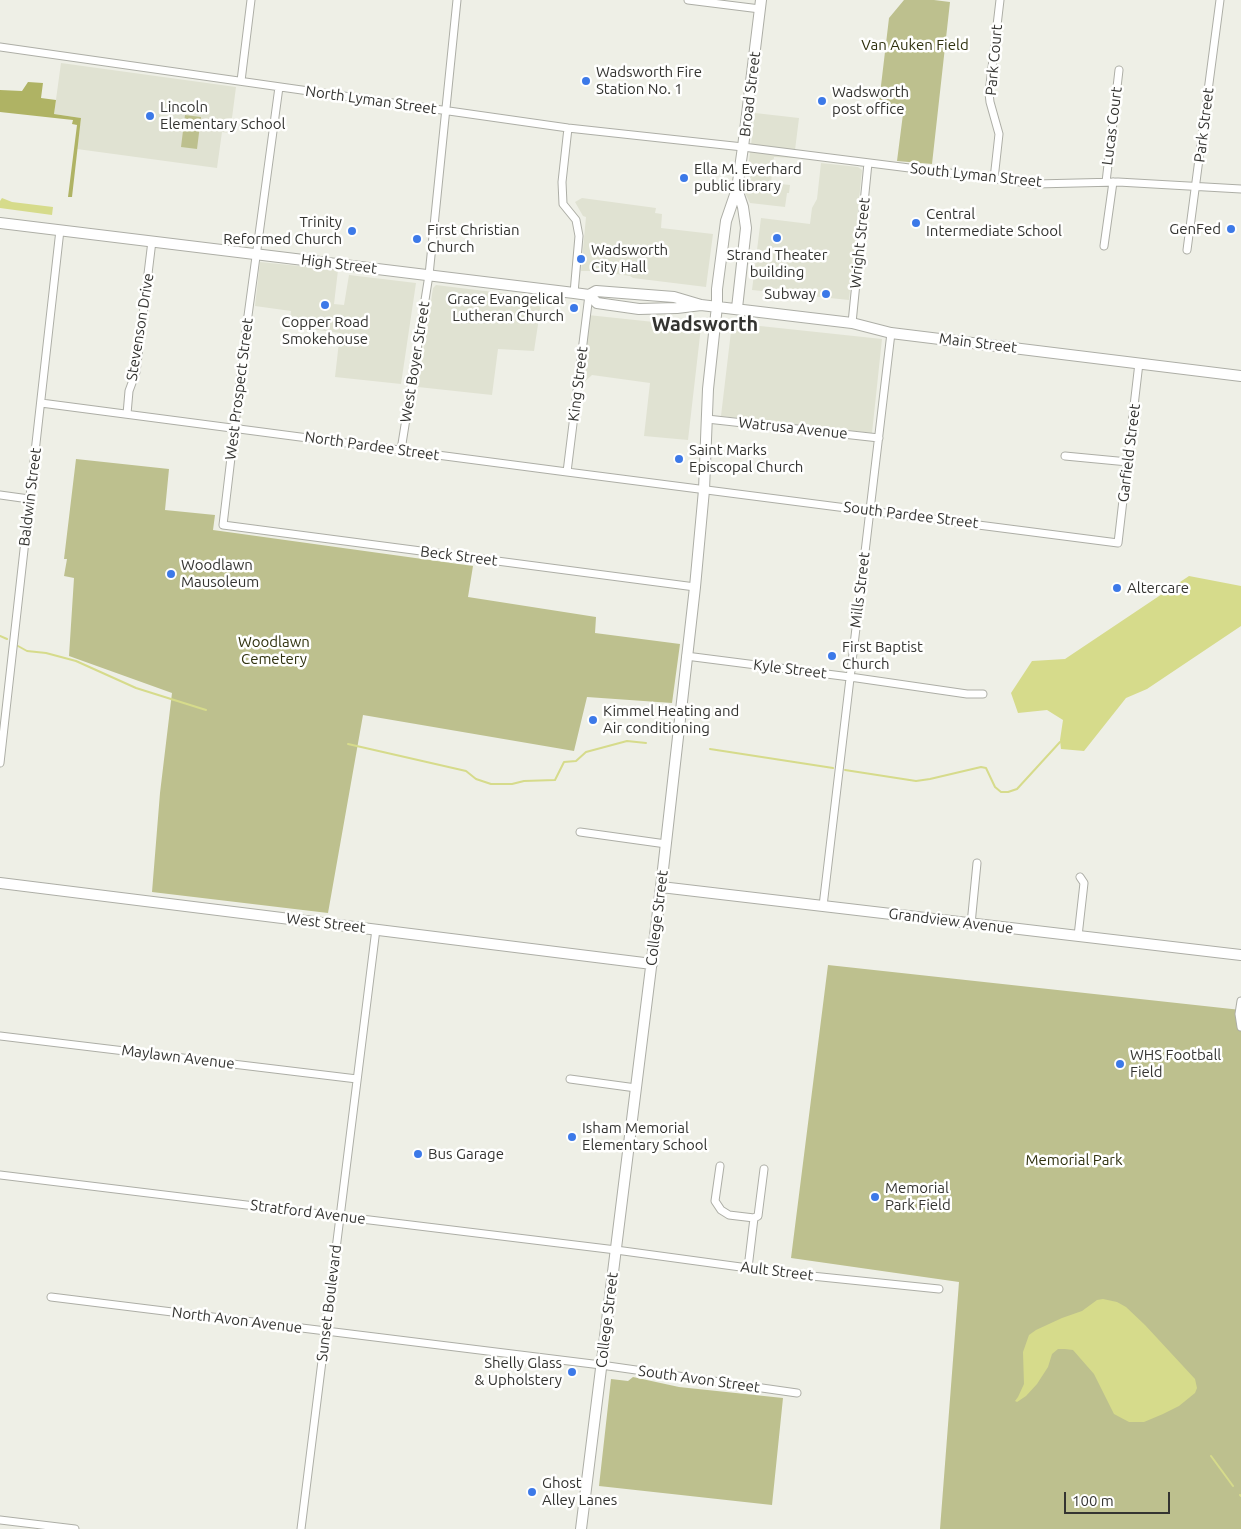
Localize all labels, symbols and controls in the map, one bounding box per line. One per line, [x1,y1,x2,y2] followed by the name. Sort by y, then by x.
[982,24,1006,96] street label: Park Court
[861,36,969,54] park label: Van Auken Field
[736,50,764,138] street label: Broad Street
[596,63,702,98] place label: Wadsworth Fire Station No. 1
[580,75,592,87] marker: Wadsworth Fire Station No. 1
[304,82,438,118] street label: North Lyman Street
[832,83,909,118] place label: Wadsworth post office
[1098,86,1126,166] street label: Lucas Court
[1190,87,1218,163] street label: Park Street
[816,95,828,107] marker: Wadsworth post office
[160,98,286,133] place label: Lincoln Elementary School
[144,110,156,122] marker: Lincoln Elementary School
[909,159,1043,191] street label: South Lyman Street
[694,160,802,195] place label: Ella M. Everhard public library
[678,172,690,184] marker: Ella M. Everhard public library
[846,197,874,289] street label: Wright Street
[926,205,1062,240] place label: Central Intermediate School
[223,213,342,248] place label: Trinity Reformed Church
[910,217,922,229] marker: Central Intermediate School
[1169,220,1221,238] place label: GenFed
[427,221,519,256] place label: First Christian Church
[1225,223,1237,235] marker: GenFed
[346,225,358,237] marker: Trinity Reformed Church
[771,232,783,244] marker: Strand Theater building
[411,233,423,245] marker: First Christian Church
[591,241,668,276] place label: Wadsworth City Hall
[727,246,827,281] place label: Strand Theater building
[300,250,378,278] street label: High Street
[575,253,587,265] marker: Wadsworth City Hall
[123,272,157,382] street label: Stevenson Drive
[764,285,816,303] place label: Subway
[820,288,832,300] marker: Subway
[447,290,564,325] place label: Grace Evangelical Lutheran Church
[319,299,331,311] marker: Copper Road Smokehouse
[397,300,433,424] street label: West Boyer Street
[568,302,580,314] marker: Grace Evangelical Lutheran Church
[652,312,758,336] district label: Wadsworth
[281,313,369,348] place label: Copper Road Smokehouse
[221,317,257,461] street label: West Prospect Street
[938,329,1018,357] street label: Main Street
[564,345,592,423] street label: King Street
[1114,403,1144,503] street label: Garfield Street
[738,413,848,443] street label: Watrusa Avenue
[303,428,441,464] street label: North Pardee Street
[689,441,803,476] place label: Saint Marks Episcopal Church
[15,447,45,547] street label: Baldwin Street
[673,453,685,465] marker: Saint Marks Episcopal Church
[842,498,980,532] street label: South Pardee Street
[419,542,499,570] street label: Beck Street
[846,551,874,629] street label: Mills Street
[181,556,259,591] place label: Woodlawn Mausoleum
[165,568,177,580] marker: Woodlawn Mausoleum
[1127,579,1189,597] place label: Altercare
[1111,582,1123,594] marker: Altercare
[238,633,310,668] park label: Woodlawn Cemetery
[842,638,923,673] place label: First Baptist Church
[826,650,838,662] marker: First Baptist Church
[752,656,828,682] street label: Kyle Street
[603,702,739,737] place label: Kimmel Heating and Air conditioning
[587,714,599,726] marker: Kimmel Heating and Air conditioning
[642,869,672,967] street label: College Street
[888,904,1014,938] street label: Grandview Avenue
[285,909,367,937] street label: West Street
[120,1041,236,1073] street label: Maylawn Avenue
[1130,1046,1221,1081] place label: WHS Football Field
[1114,1058,1126,1070] marker: WHS Football Field
[582,1119,708,1154] place label: Isham Memorial Elementary School
[566,1131,578,1143] marker: Isham Memorial Elementary School
[428,1145,504,1163] place label: Bus Garage
[412,1148,424,1160] marker: Bus Garage
[1025,1151,1123,1169] park label: Memorial Park
[885,1179,951,1214] place label: Memorial Park Field
[869,1191,881,1203] marker: Memorial Park Field
[249,1196,367,1228] street label: Stratford Avenue
[313,1244,345,1362] street label: Sunset Boulevard
[739,1258,815,1284] street label: Ault Street
[592,1271,622,1369] street label: College Street
[171,1303,303,1337] street label: North Avon Avenue
[475,1354,562,1389] place label: Shelly Glass & Upholstery
[637,1362,761,1396] street label: South Avon Street
[566,1366,578,1378] marker: Shelly Glass & Upholstery
[542,1474,617,1509] place label: Ghost Alley Lanes
[1066,1482,1172,1514] scale bar
[526,1486,538,1498] marker: Ghost Alley Lanes
[1072,1492,1114,1509] text: 100 m

